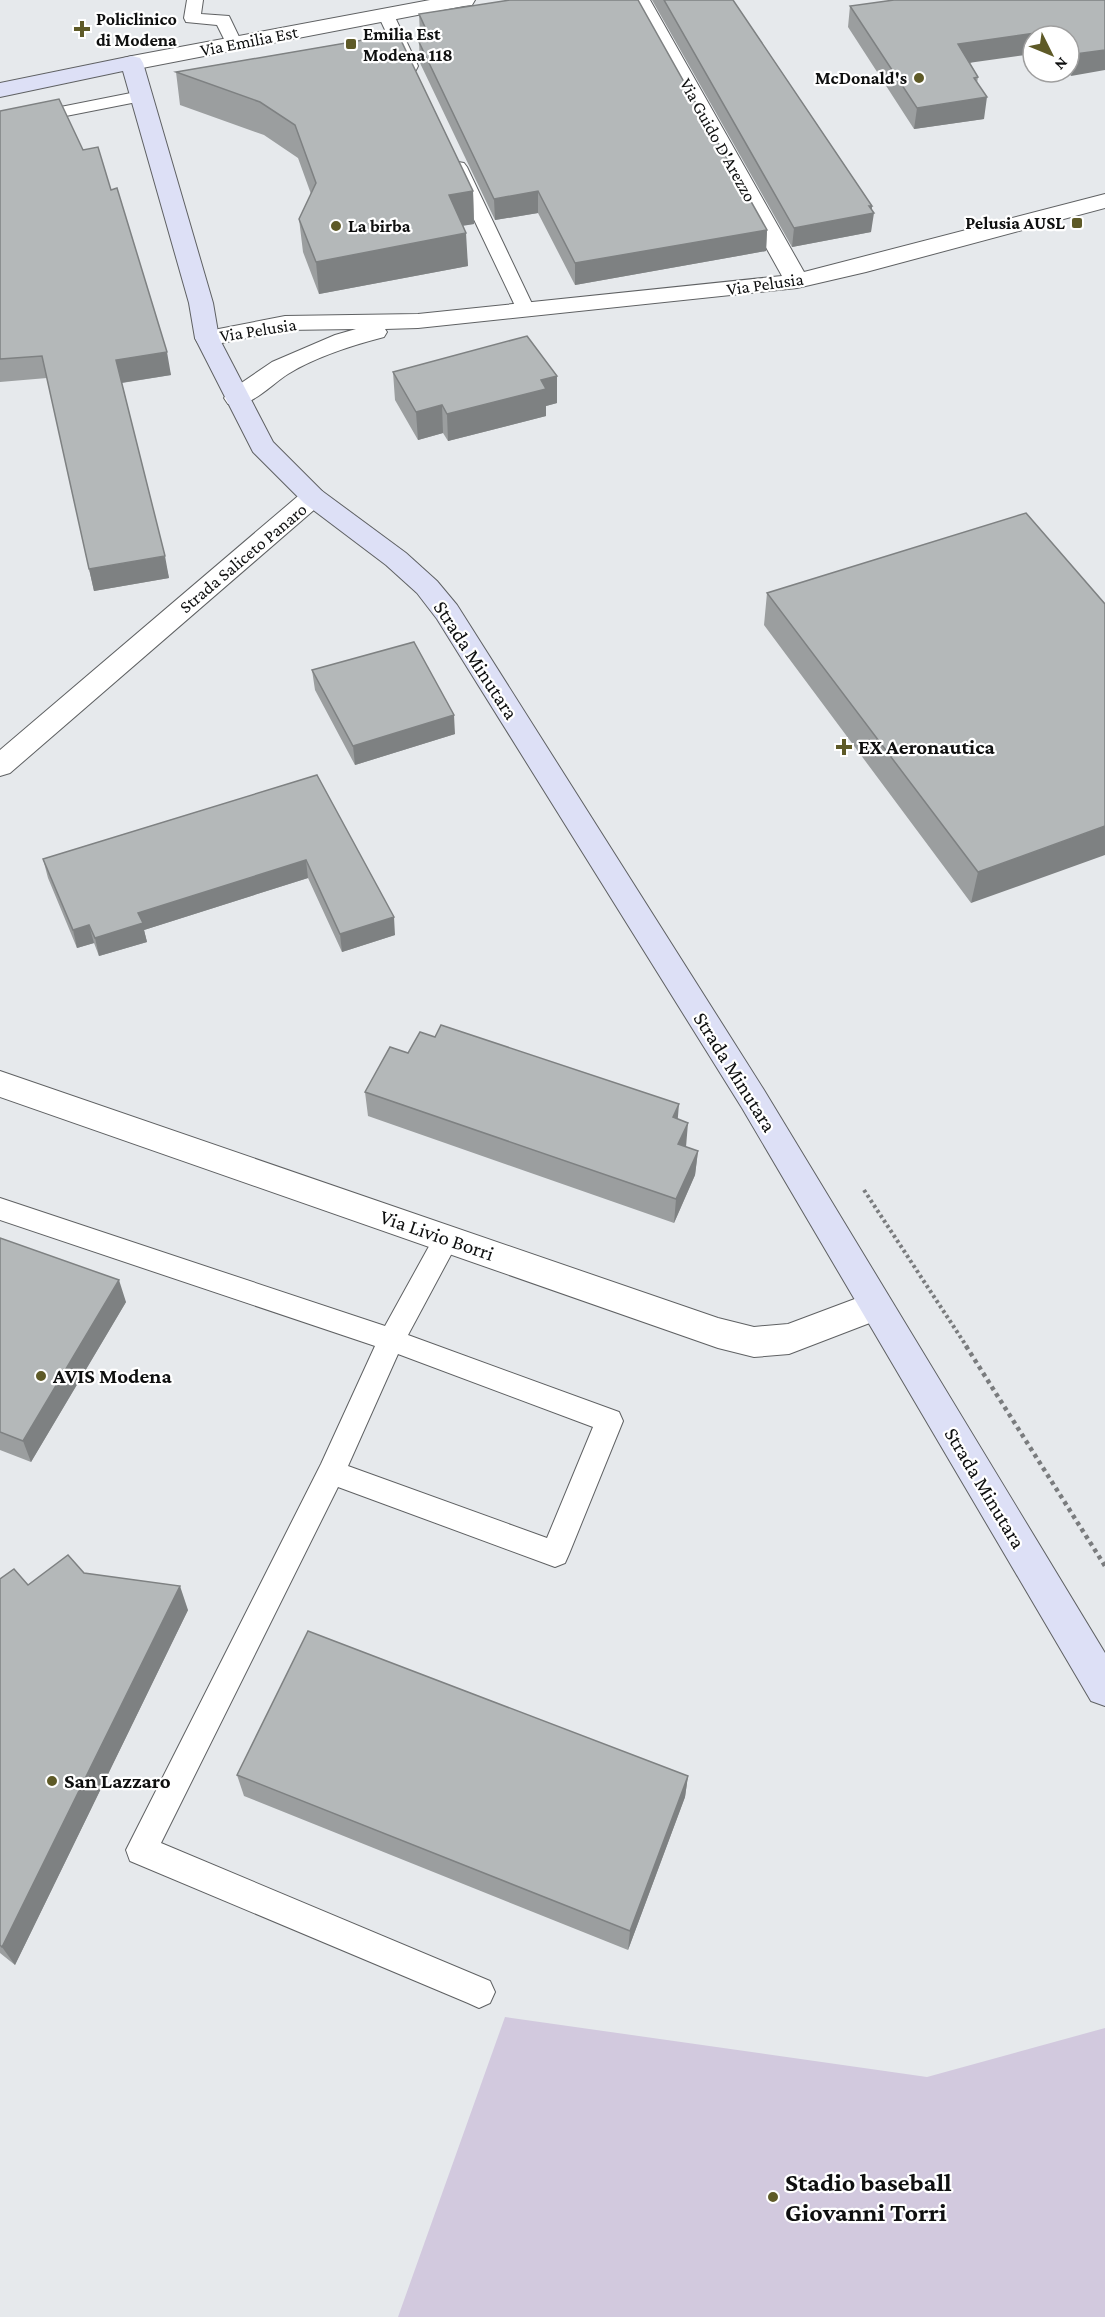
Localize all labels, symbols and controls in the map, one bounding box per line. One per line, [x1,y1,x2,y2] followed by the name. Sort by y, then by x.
[96,9,177,50] place label: Policlinico di Modena
[73,20,91,38] marker: Policlinico di Modena
[198,22,301,60] street label: Via Emilia Est
[363,24,453,65] place label: Emilia Est Modena 118
[1021,24,1081,84] north arrow
[344,37,358,51] marker: Emilia Est Modena 118
[1052,54,1072,74] text: N
[815,68,907,88] place label: McDonald's
[912,71,926,85] marker: McDonald's
[676,75,760,205] street label: Via Guido D'Arezzo
[965,213,1065,233] place label: Pelusia AUSL
[348,216,411,236] place label: La birba
[1070,216,1084,230] marker: Pelusia AUSL
[329,219,343,233] marker: La birba
[725,269,805,299] street label: Via Pelusia
[218,314,298,346] street label: Via Pelusia
[175,499,311,617] street label: Strada Saliceto Panaro
[429,596,524,724] street label: Strada Minutara
[858,735,996,759] place label: EX Aeronautica
[835,738,853,756] marker: EX Aeronautica
[689,1008,782,1137] street label: Strada Minutara
[377,1204,497,1266] street label: Via Livio Borri
[52,1364,172,1388] place label: AVIS Modena
[34,1369,48,1383] marker: AVIS Modena
[939,1423,1031,1553] street label: Strada Minutara
[64,1769,171,1793] place label: San Lazzaro
[45,1774,59,1788] marker: San Lazzaro
[785,2168,952,2227] place label: Stadio baseball Giovanni Torri
[766,2190,780,2204] marker: Stadio baseball Giovanni Torri

